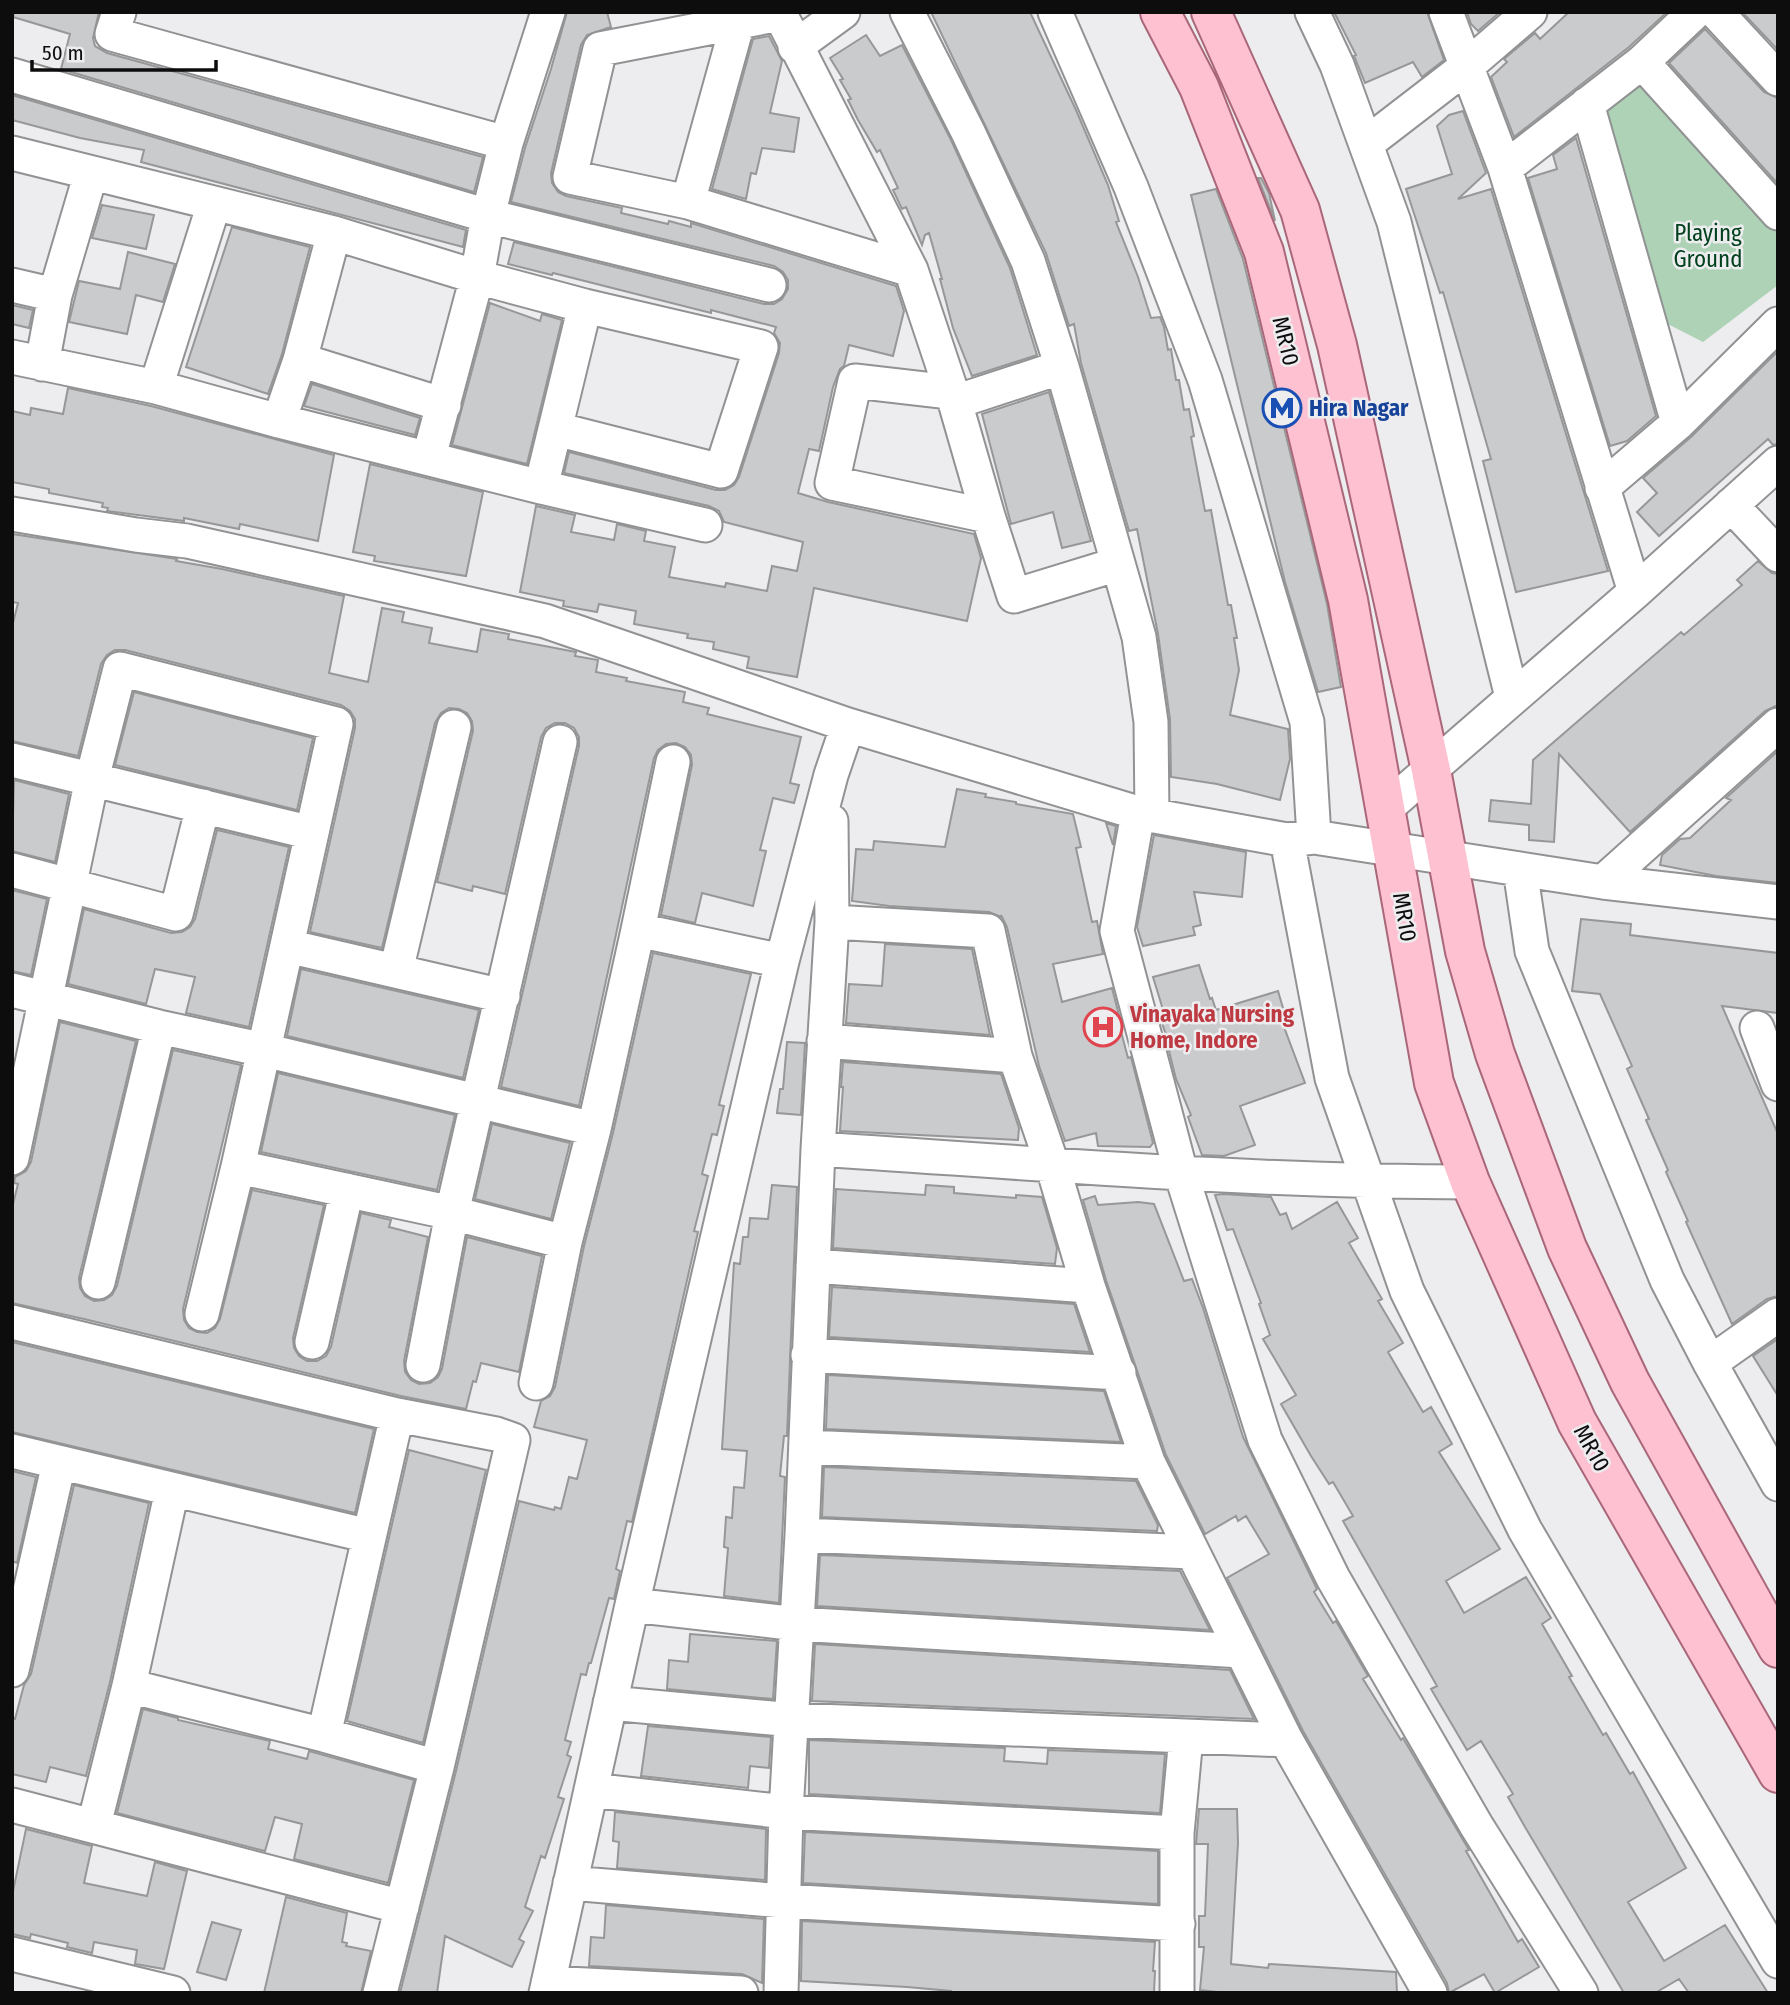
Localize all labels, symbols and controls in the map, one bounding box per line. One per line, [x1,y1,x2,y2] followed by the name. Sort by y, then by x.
[32,28,215,72] scale bar
[42,40,84,66] text: 50 m
[1673,219,1743,273] park label: Playing Ground
[1266,314,1306,368] street label: MR10
[1261,387,1303,429] metro station icon: Hira Nagar
[1309,394,1409,422] place label: Hira Nagar
[1387,890,1423,944] street label: MR10
[1129,1000,1295,1054] place label: Vinayaka Nursing Home, Indore
[1082,1006,1124,1048] hospital icon: Vinayaka Nursing Home, Indore
[1568,1419,1616,1477] street label: MR10

